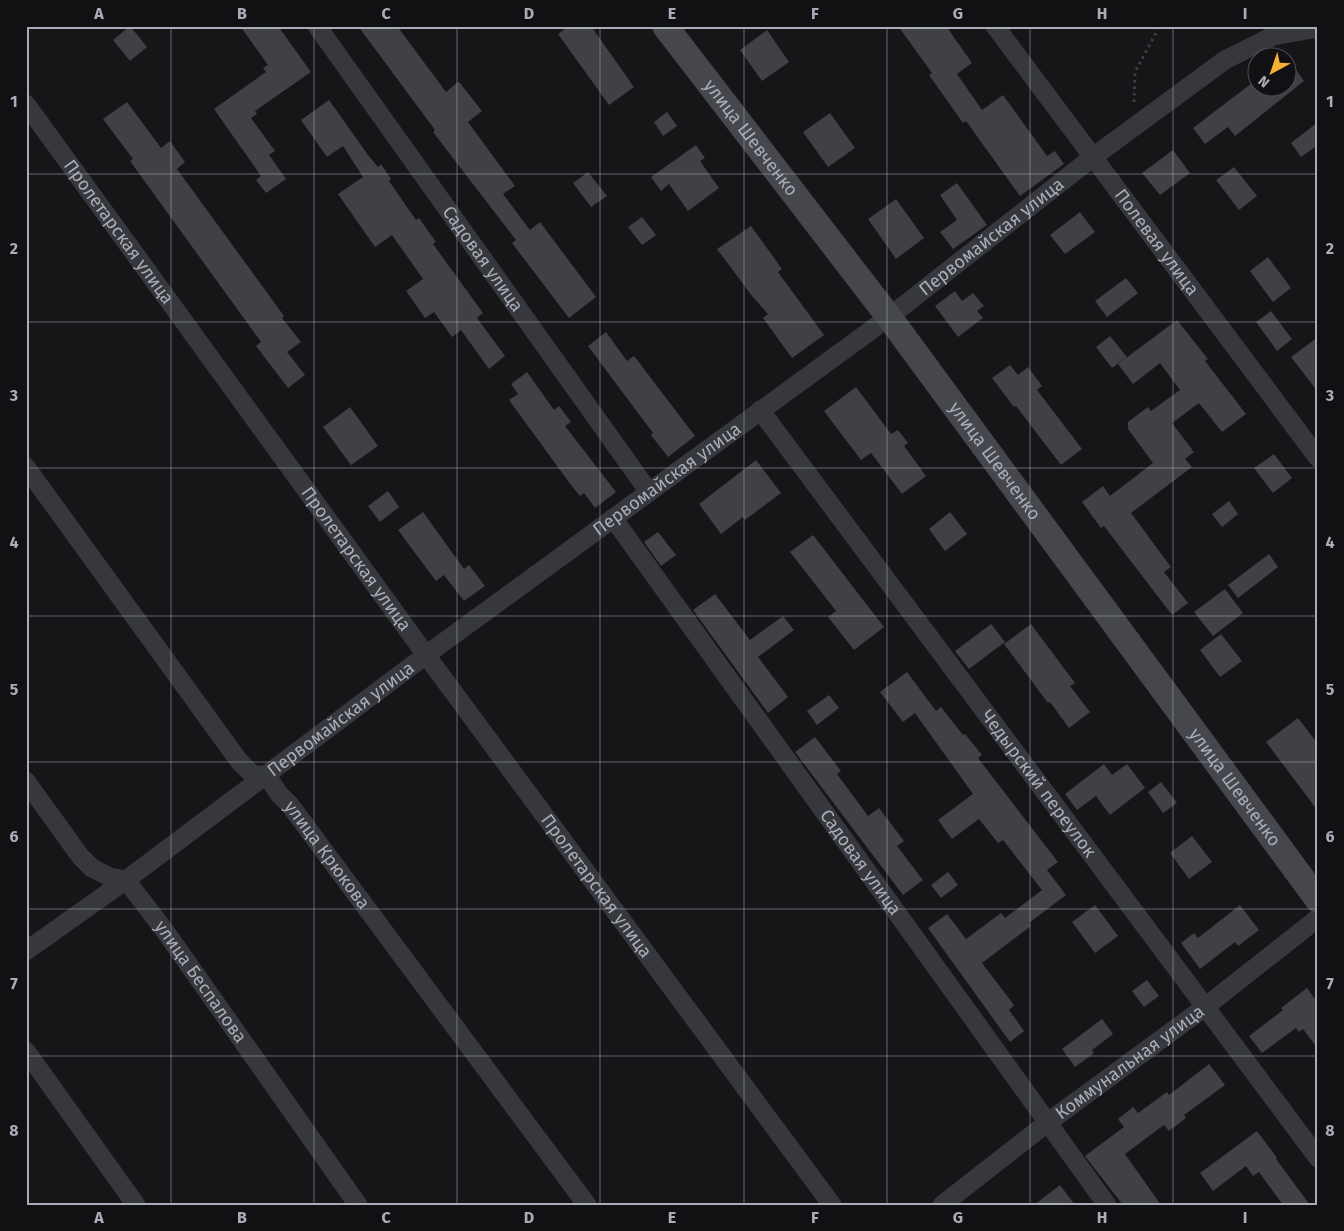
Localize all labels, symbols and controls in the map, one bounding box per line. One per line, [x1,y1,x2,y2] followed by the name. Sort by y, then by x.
[93,4,104,23] text: A
[237,4,247,23] text: B
[381,4,391,23] text: C
[524,4,534,23] text: D
[668,4,676,23] text: E
[811,4,819,23] text: F
[953,4,963,23] text: G
[1097,4,1107,23] text: H
[1243,4,1247,23] text: I
[1246,48,1296,98] north arrow
[1255,72,1273,91] text: N
[699,75,803,200] street label: улица Шевченко
[10,92,18,111] text: 1
[1326,92,1334,111] text: 1
[59,155,179,308] street label: Пролетарская улица
[914,173,1068,300] street label: Первомайская улица
[1110,185,1204,300] street label: Полевая улица
[438,202,528,316] street label: Садовая улица
[10,239,18,258] text: 2
[1326,239,1334,258] text: 2
[9,386,18,405] text: 3
[1325,386,1334,405] text: 3
[944,398,1046,524] street label: улица Шевченко
[588,418,745,541] street label: Первомайская улица
[296,482,416,635] street label: Пролетарская улица
[9,533,19,552] text: 4
[1325,533,1335,552] text: 4
[263,657,419,781] street label: Первомайская улица
[10,680,19,699] text: 5
[1326,680,1335,699] text: 5
[976,705,1101,862] street label: Чедырский переулок
[1184,724,1286,851] street label: улица Шевченко
[280,796,375,914] street label: улица Крюкова
[815,805,906,919] street label: Садовая улица
[536,810,657,962] street label: Пролетарская улица
[9,827,19,846] text: 6
[1325,827,1335,846] text: 6
[150,916,251,1047] street label: улица Беспалова
[10,974,18,993] text: 7
[1326,974,1334,993] text: 7
[1051,1000,1209,1124] street label: Коммунальная улица
[9,1121,19,1140] text: 8
[1325,1121,1335,1140] text: 8
[93,1208,104,1227] text: A
[237,1208,247,1227] text: B
[381,1208,391,1227] text: C
[524,1208,534,1227] text: D
[668,1208,676,1227] text: E
[811,1208,819,1227] text: F
[953,1208,963,1227] text: G
[1097,1208,1107,1227] text: H
[1243,1208,1247,1227] text: I

